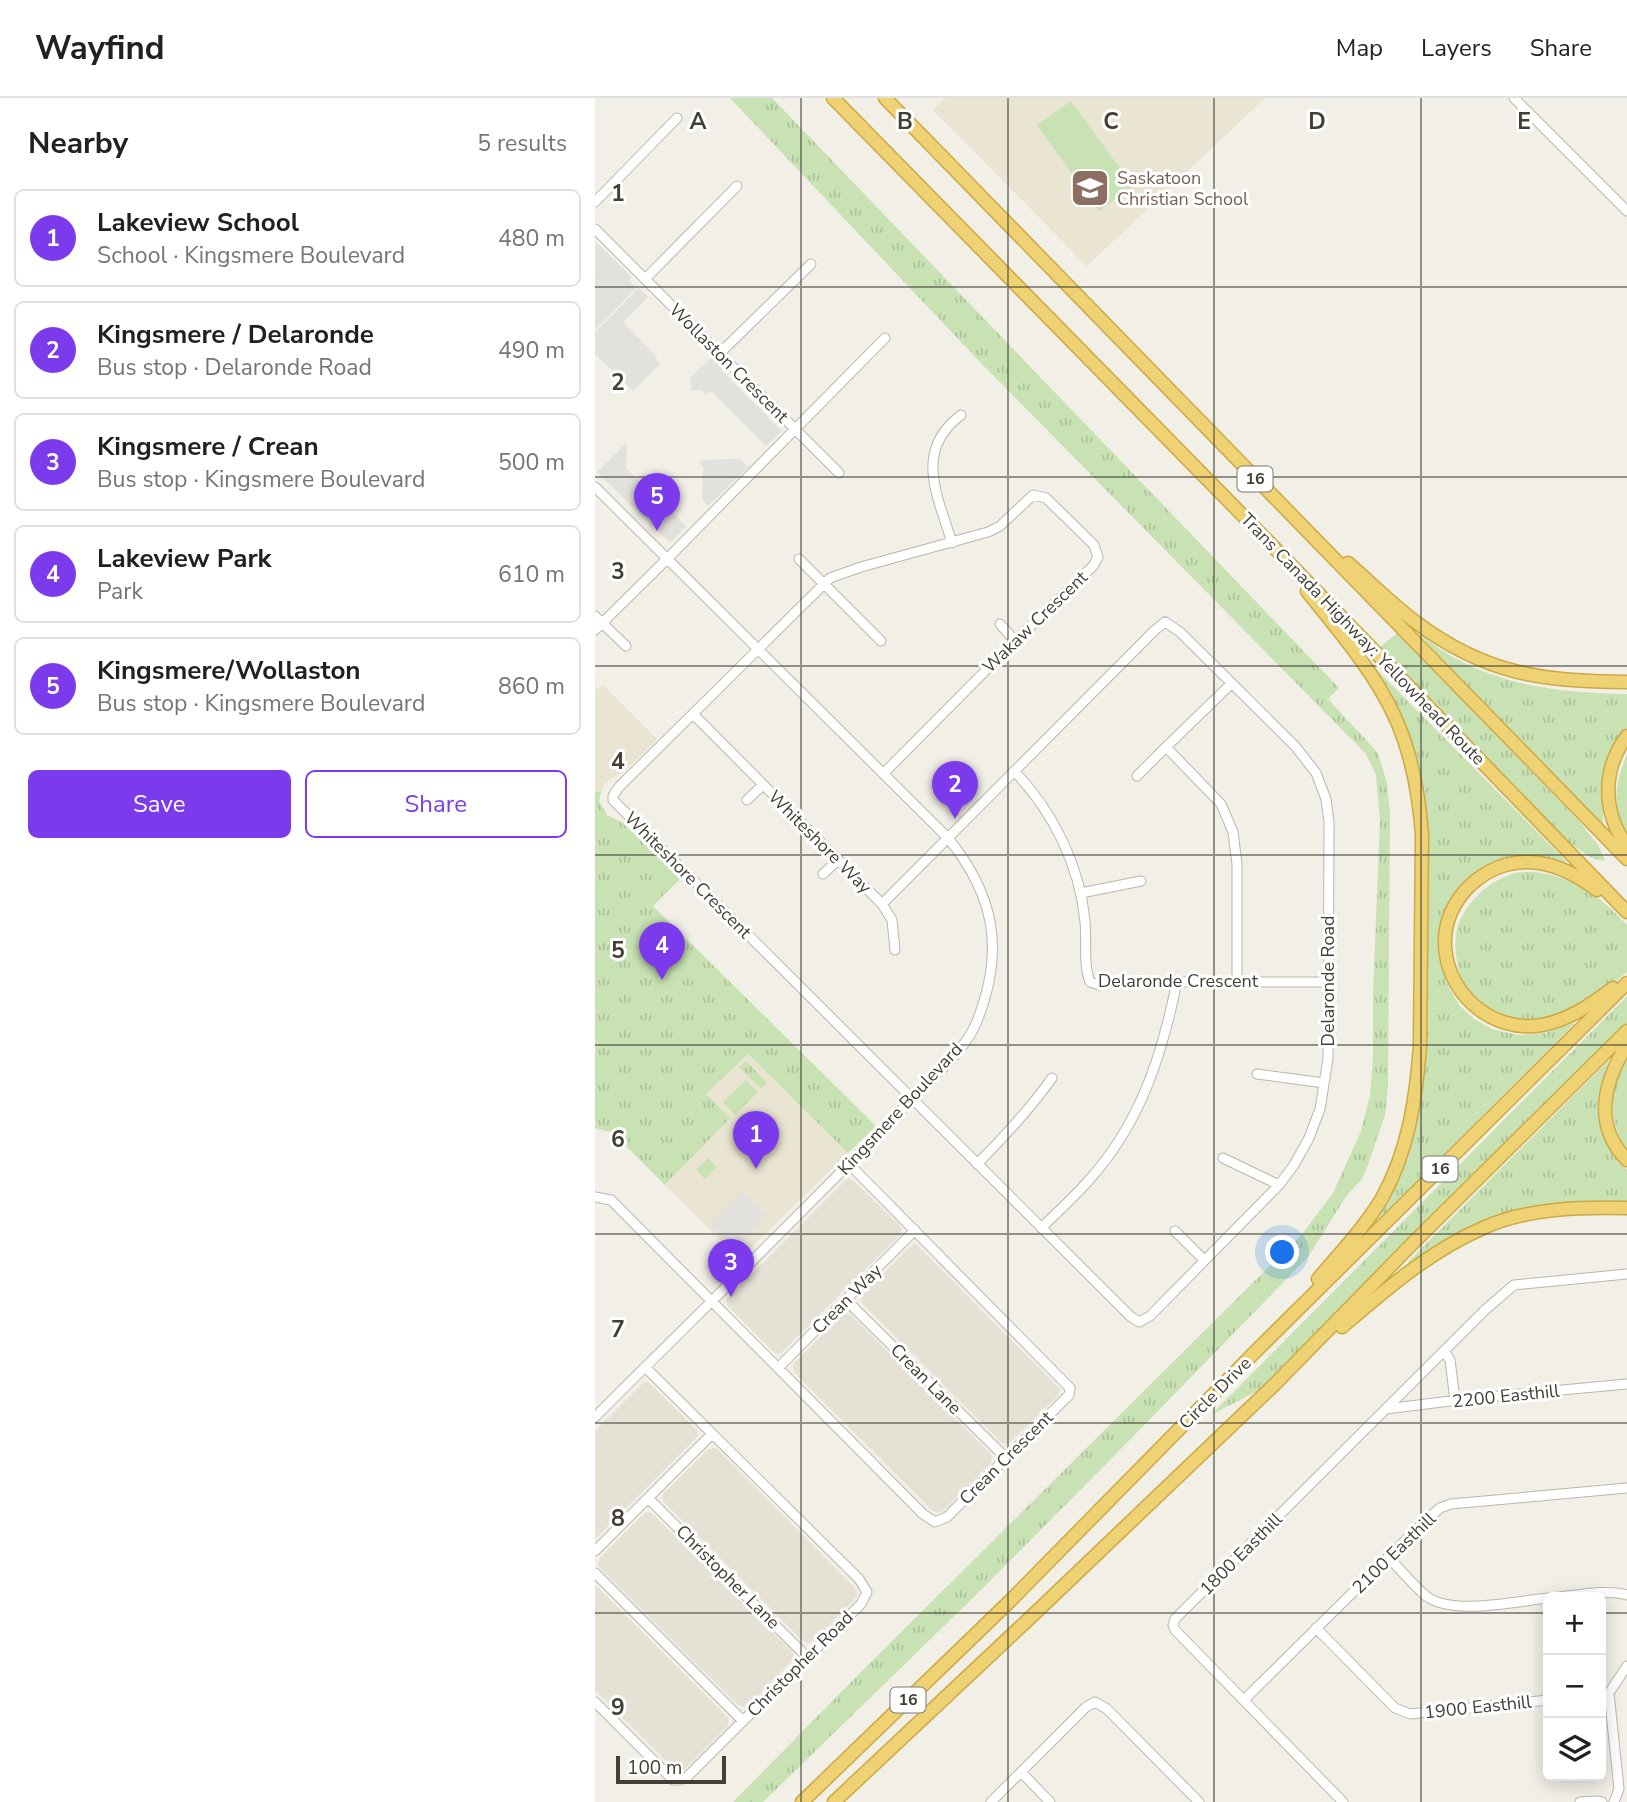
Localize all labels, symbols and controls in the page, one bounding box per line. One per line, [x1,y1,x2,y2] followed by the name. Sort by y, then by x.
[35,26,165,71] text: Wayfind
[1336,32,1383,64] text: Map
[1421,32,1492,64] text: Layers
[1530,32,1592,64] text: Share
[689,106,707,137] text: A
[897,106,913,137] text: B
[1103,106,1119,137] text: C
[1308,106,1326,137] text: D
[1517,106,1531,137] text: E
[28,123,128,164] text: Nearby
[477,128,567,159] text: 5 results
[1117,166,1249,211] place label: Saskatoon Christian School
[1069,167,1111,209] school or university icon: Saskatoon Christian School
[611,178,625,209] text: 1
[97,205,299,240] text: Lakeview School
[46,223,60,254] text: 1
[498,223,565,254] text: 480 m
[97,240,405,271] text: School · Kingsmere Boulevard
[664,298,794,428] street label: Wollaston Crescent
[97,317,374,352] text: Kingsmere / Delaronde
[46,335,60,366] text: 2
[498,335,565,366] text: 490 m
[97,352,372,383] text: Bus stop · Delaronde Road
[611,367,625,398] text: 2
[97,429,319,464] text: Kingsmere / Crean
[46,447,60,478] text: 3
[498,447,565,478] text: 500 m
[97,464,425,495] text: Bus stop · Kingsmere Boulevard
[1237,466,1273,492] road number: 16
[634,473,680,531] pin: 5
[1235,508,1491,770] street label: Trans Canada Highway: Yellowhead Route
[97,541,272,576] text: Lakeview Park
[611,556,625,587] text: 3
[46,559,60,590] text: 4
[498,559,565,590] text: 610 m
[977,565,1093,678] street label: Wakaw Crescent
[97,576,143,607] text: Park
[97,653,361,688] text: Kingsmere/Wollaston
[46,671,60,702] text: 5
[498,671,565,702] text: 860 m
[97,688,425,719] text: Bus stop · Kingsmere Boulevard
[611,746,625,777] text: 4
[932,761,978,819] pin: 2
[28,770,291,838] button: Save
[305,770,567,838] button: Share
[763,785,877,899] street label: Whiteshore Way
[619,806,757,944] street label: Whiteshore Crescent
[1316,916,1340,1046] street label: Delaronde Road
[639,922,685,980] pin: 4
[611,935,625,966] text: 5
[1098,969,1259,993] street label: Delaronde Crescent
[832,1038,968,1180] street label: Kingsmere Boulevard
[733,1111,779,1169] pin: 1
[611,1124,625,1155] text: 6
[1423,1156,1457,1182] road number: 16
[1265,1235,1299,1269] your location
[708,1239,754,1297] pin: 3
[807,1258,888,1339] street label: Crean Way
[611,1314,625,1345] text: 7
[885,1338,967,1420] street label: Crean Lane
[1174,1352,1256,1434] street label: Circle Drive
[1451,1378,1561,1414] street label: 2200 Easthill
[954,1405,1059,1510] street label: Crean Crescent
[611,1503,625,1534] text: 8
[1194,1507,1288,1601] street label: 1800 Easthill
[1347,1507,1442,1599] street label: 2100 Easthill
[671,1520,785,1634] street label: Christopher Lane
[1543,1592,1606,1781] map controls
[1543,1592,1606,1655] button: +
[742,1606,858,1722] street label: Christopher Road
[1543,1655,1606,1718] button: −
[891,1688,925,1712] road number: 16
[1423,1689,1533,1725] street label: 1900 Easthill
[611,1692,625,1723] text: 9
[1543,1718,1606,1781] button: layers
[616,1753,726,1785] scale bar
[627,1755,682,1781] text: 100 m

